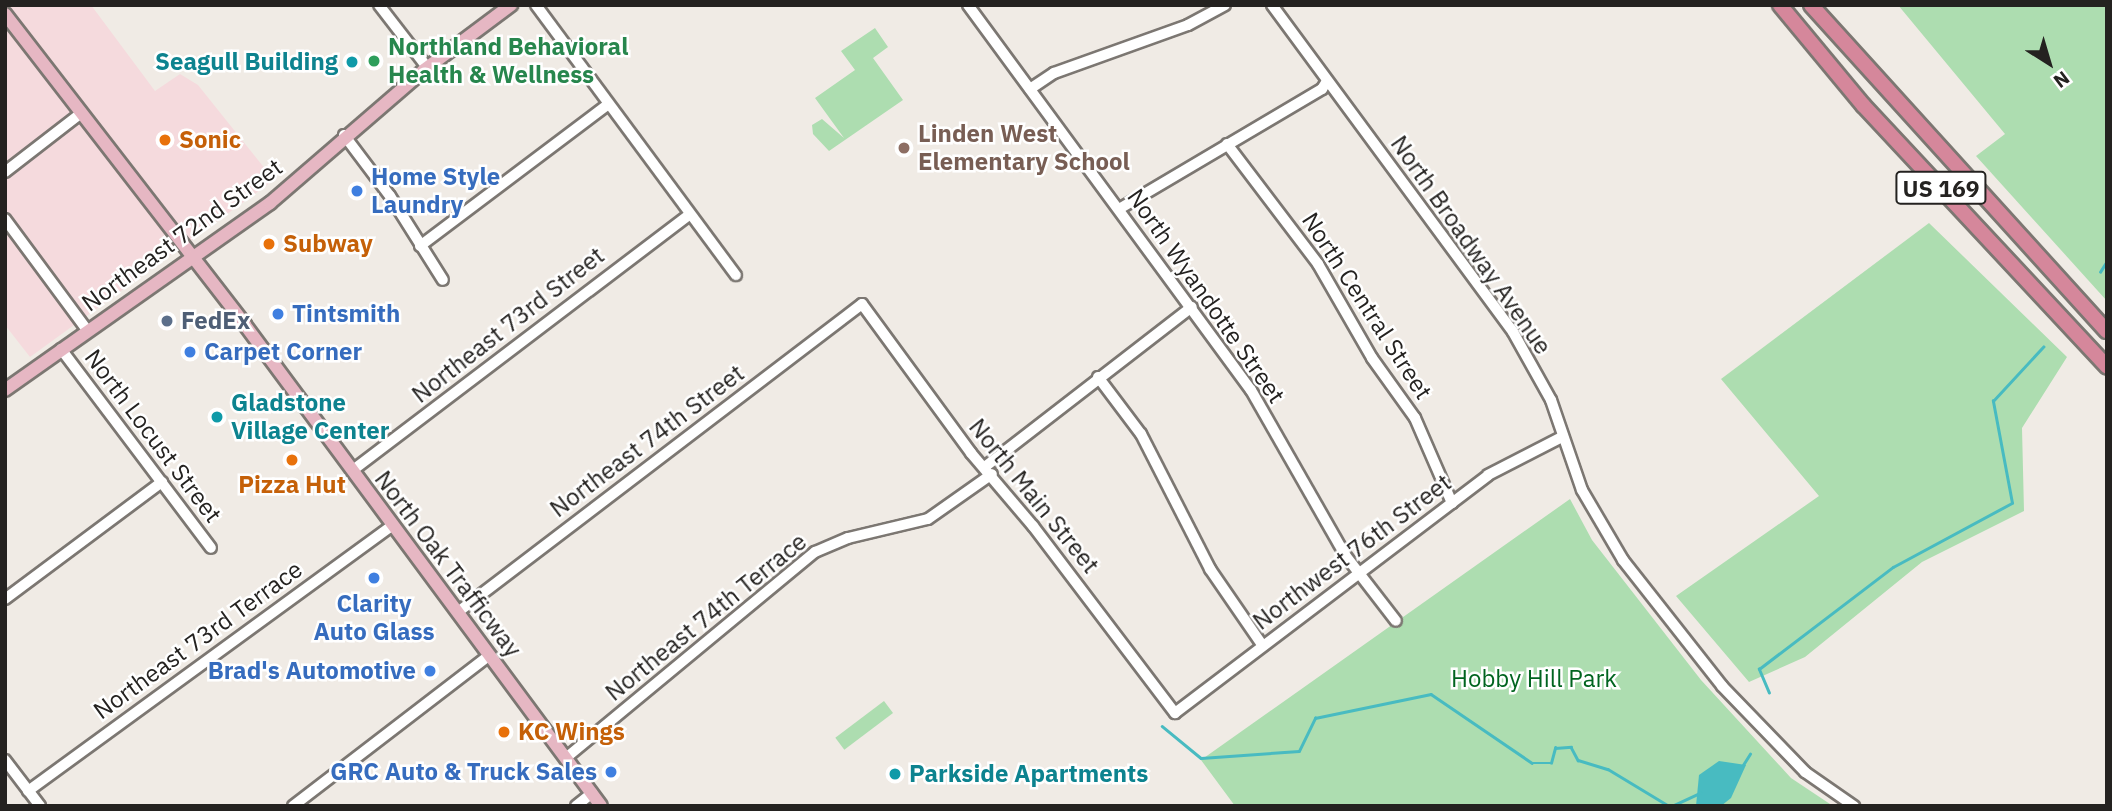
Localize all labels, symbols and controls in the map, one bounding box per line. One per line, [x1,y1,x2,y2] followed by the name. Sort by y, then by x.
[2014,28,2084,98] north arrow
[388,33,629,89] place label: Northland Behavioral Health & Wellness
[155,48,338,76] place label: Seagull Building
[366,53,382,69] marker: Northland Behavioral Health & Wellness
[344,54,360,70] marker: Seagull Building
[2049,66,2074,93] text: N
[918,120,1130,176] place label: Linden West Elementary School
[179,126,241,154] place label: Sonic
[1385,130,1557,360] street label: North Broadway Avenue
[157,132,173,148] marker: Sonic
[896,140,912,156] marker: Linden West Elementary School
[76,153,288,317] street label: Northeast 72nd Street
[371,163,500,219] place label: Home Style Laundry
[1894,168,1988,208] road number: US 169
[349,183,365,199] marker: Home Style Laundry
[1121,183,1291,409] street label: North Wyandotte Street
[1296,207,1438,405] street label: North Central Street
[283,230,373,258] place label: Subway
[261,236,277,252] marker: Subway
[406,241,610,409] street label: Northeast 73rd Street
[292,300,400,328] place label: Tintsmith
[270,306,286,322] marker: Tintsmith
[181,307,250,335] place label: FedEx
[159,313,175,329] marker: FedEx
[204,338,362,366] place label: Carpet Corner
[78,344,228,528] street label: North Locust Street
[182,344,198,360] marker: Carpet Corner
[544,359,750,523] street label: Northeast 74th Street
[231,389,389,445] place label: Gladstone Village Center
[209,409,225,425] marker: Gladstone Village Center
[963,413,1105,579] street label: North Main Street
[284,452,300,468] marker: Pizza Hut
[369,465,527,663] street label: North Oak Trafficway
[1247,468,1457,636] street label: Northwest 76th Street
[238,471,346,499] place label: Pizza Hut
[600,527,812,707] street label: Northeast 74th Terrace
[88,555,308,725] street label: Northeast 73rd Terrace
[366,570,382,586] marker: Clarity Auto Glass
[313,590,435,646] place label: Clarity Auto Glass
[208,657,416,685] place label: Brad's Automotive
[422,663,438,679] marker: Brad's Automotive
[1451,665,1617,693] park label: Hobby Hill Park
[518,718,625,746] place label: KC Wings
[496,724,512,740] marker: KC Wings
[330,758,597,786] place label: GRC Auto & Truck Sales
[909,760,1148,788] place label: Parkside Apartments
[603,764,619,780] marker: GRC Auto & Truck Sales
[887,766,903,782] marker: Parkside Apartments

